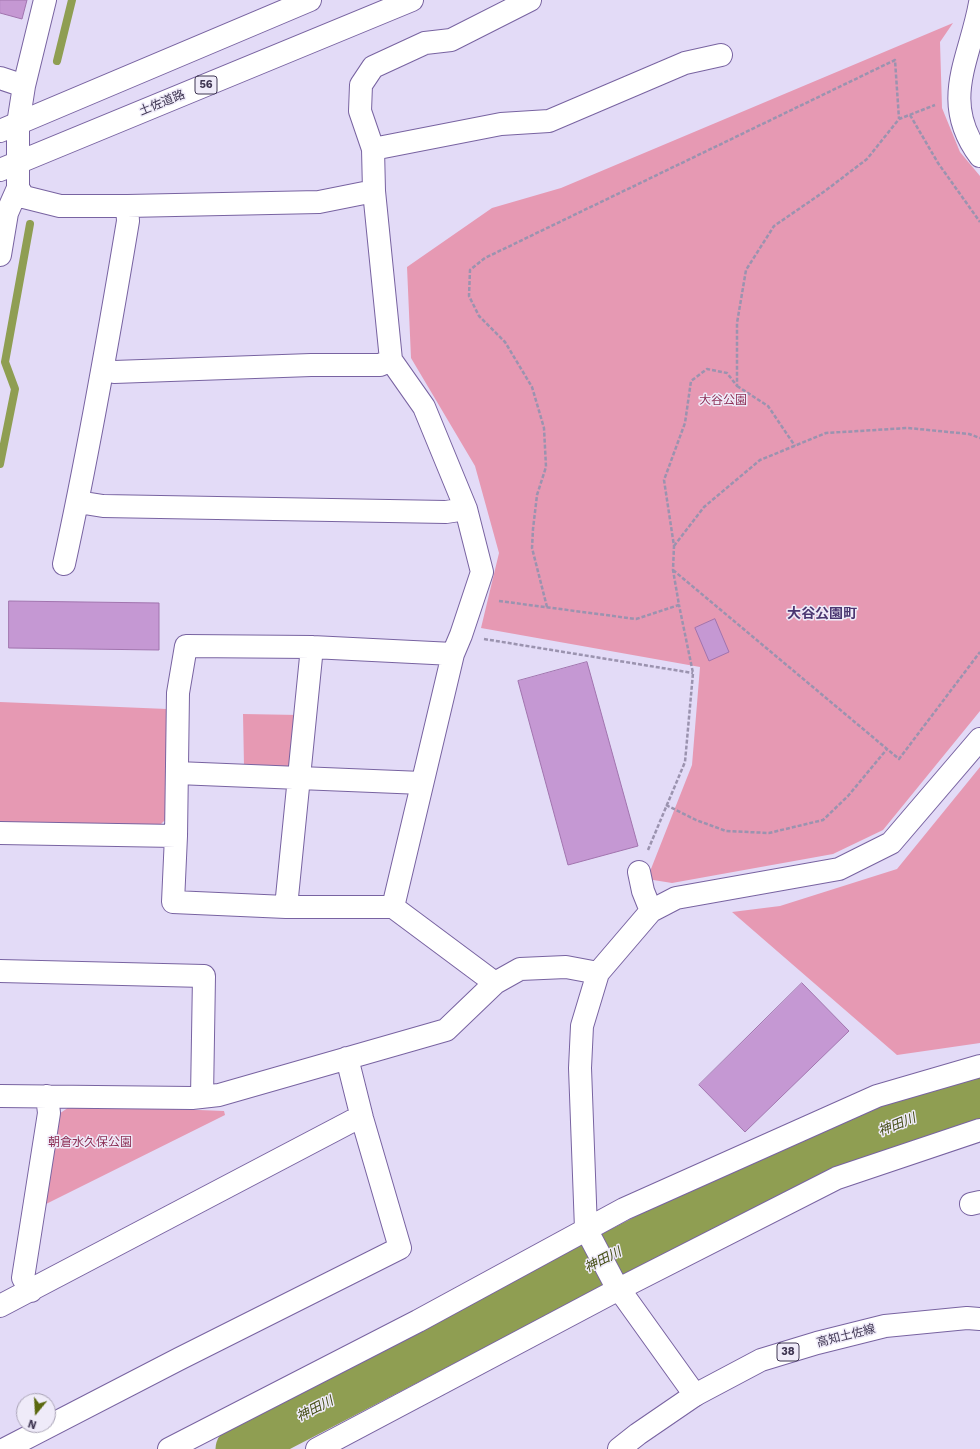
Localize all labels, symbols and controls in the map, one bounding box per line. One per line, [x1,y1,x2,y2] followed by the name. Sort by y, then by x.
[195,76,217,94] road number: 56
[137,87,187,119] street label: 土佐道路
[699,393,747,407] park label: 大谷公園
[787,606,857,622] district label: 大谷公園町
[876,1110,918,1140] water label: 神田川
[48,1135,132,1149] park label: 朝倉水久保公園
[582,1244,624,1276] water label: 神田川
[815,1322,877,1350] street label: 高知土佐線
[777,1343,799,1361] road number: 38
[16,1393,56,1433] north arrow
[294,1393,336,1425] water label: 神田川
[27,1416,38,1431] text: N

